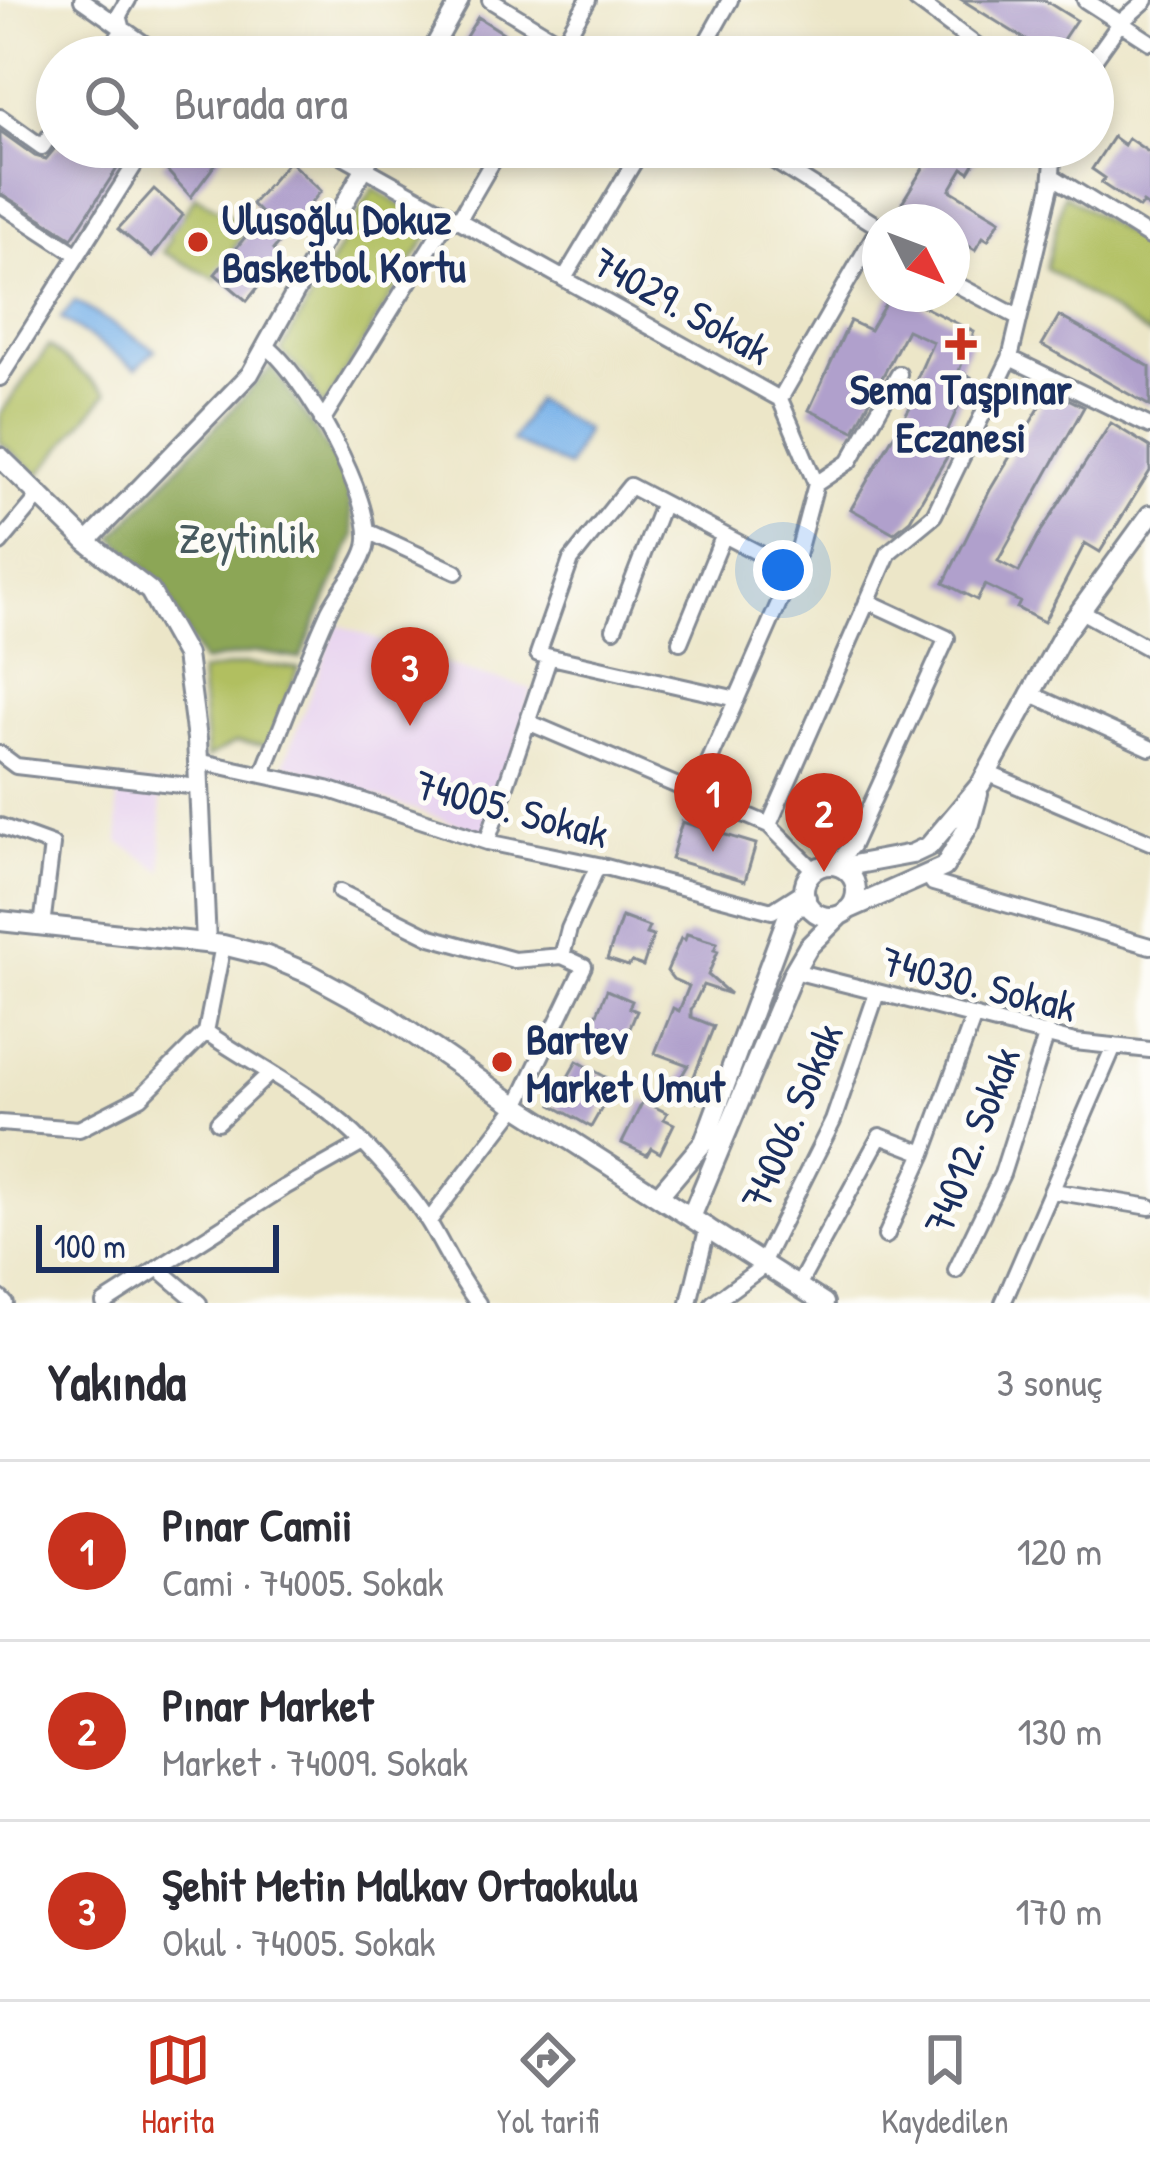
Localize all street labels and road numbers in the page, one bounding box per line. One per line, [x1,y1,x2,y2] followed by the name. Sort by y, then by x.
[582,232,782,378] street label: 74029. Sokak
[409,755,615,861] street label: 74005. Sokak
[875,931,1083,1035] street label: 74030. Sokak
[726,1014,856,1218] street label: 74006. Sokak
[909,1038,1033,1242] street label: 74012. Sokak

